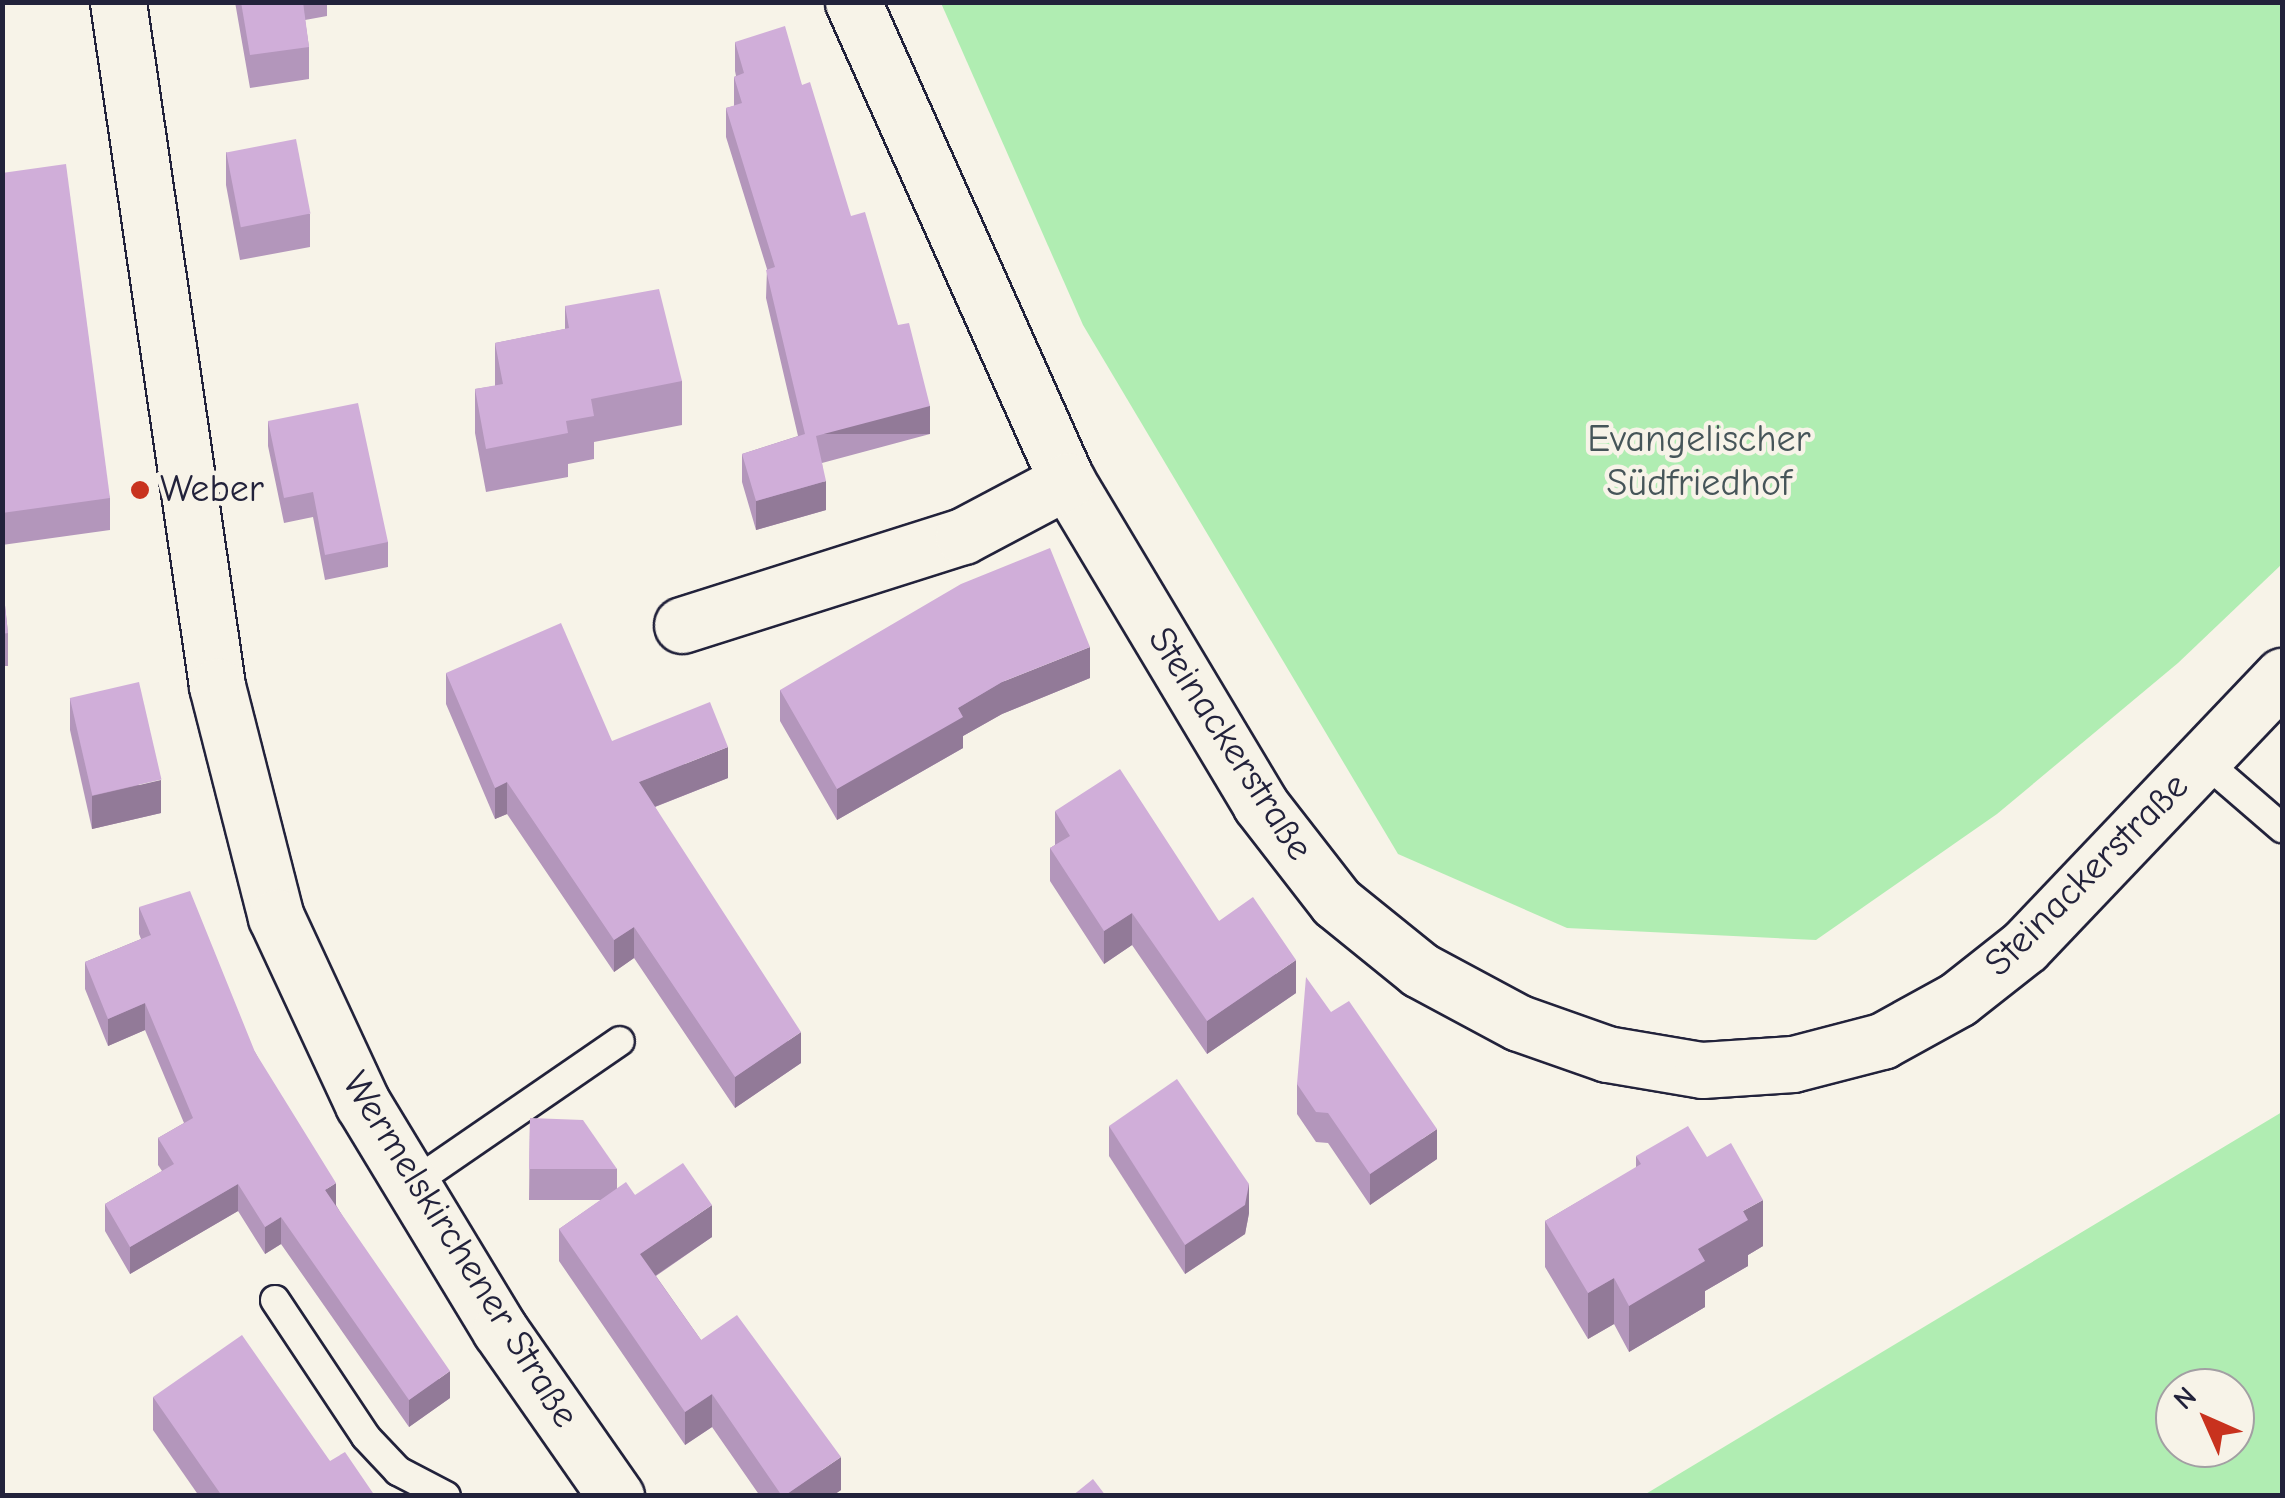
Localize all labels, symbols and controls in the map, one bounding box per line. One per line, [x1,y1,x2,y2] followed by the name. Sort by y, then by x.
[1587,417,1811,506] park label: Evangelischer Südfriedhof
[160,467,264,513] place label: Weber
[129,479,151,501] marker: Weber
[1138,619,1322,869] street label: Steinackerstraße
[1976,764,2198,986] street label: Steinackerstraße
[332,1064,588,1436] street label: Wermelskirchener Straße
[2155,1368,2255,1468] north arrow
[2167,1380,2203,1416] text: N

